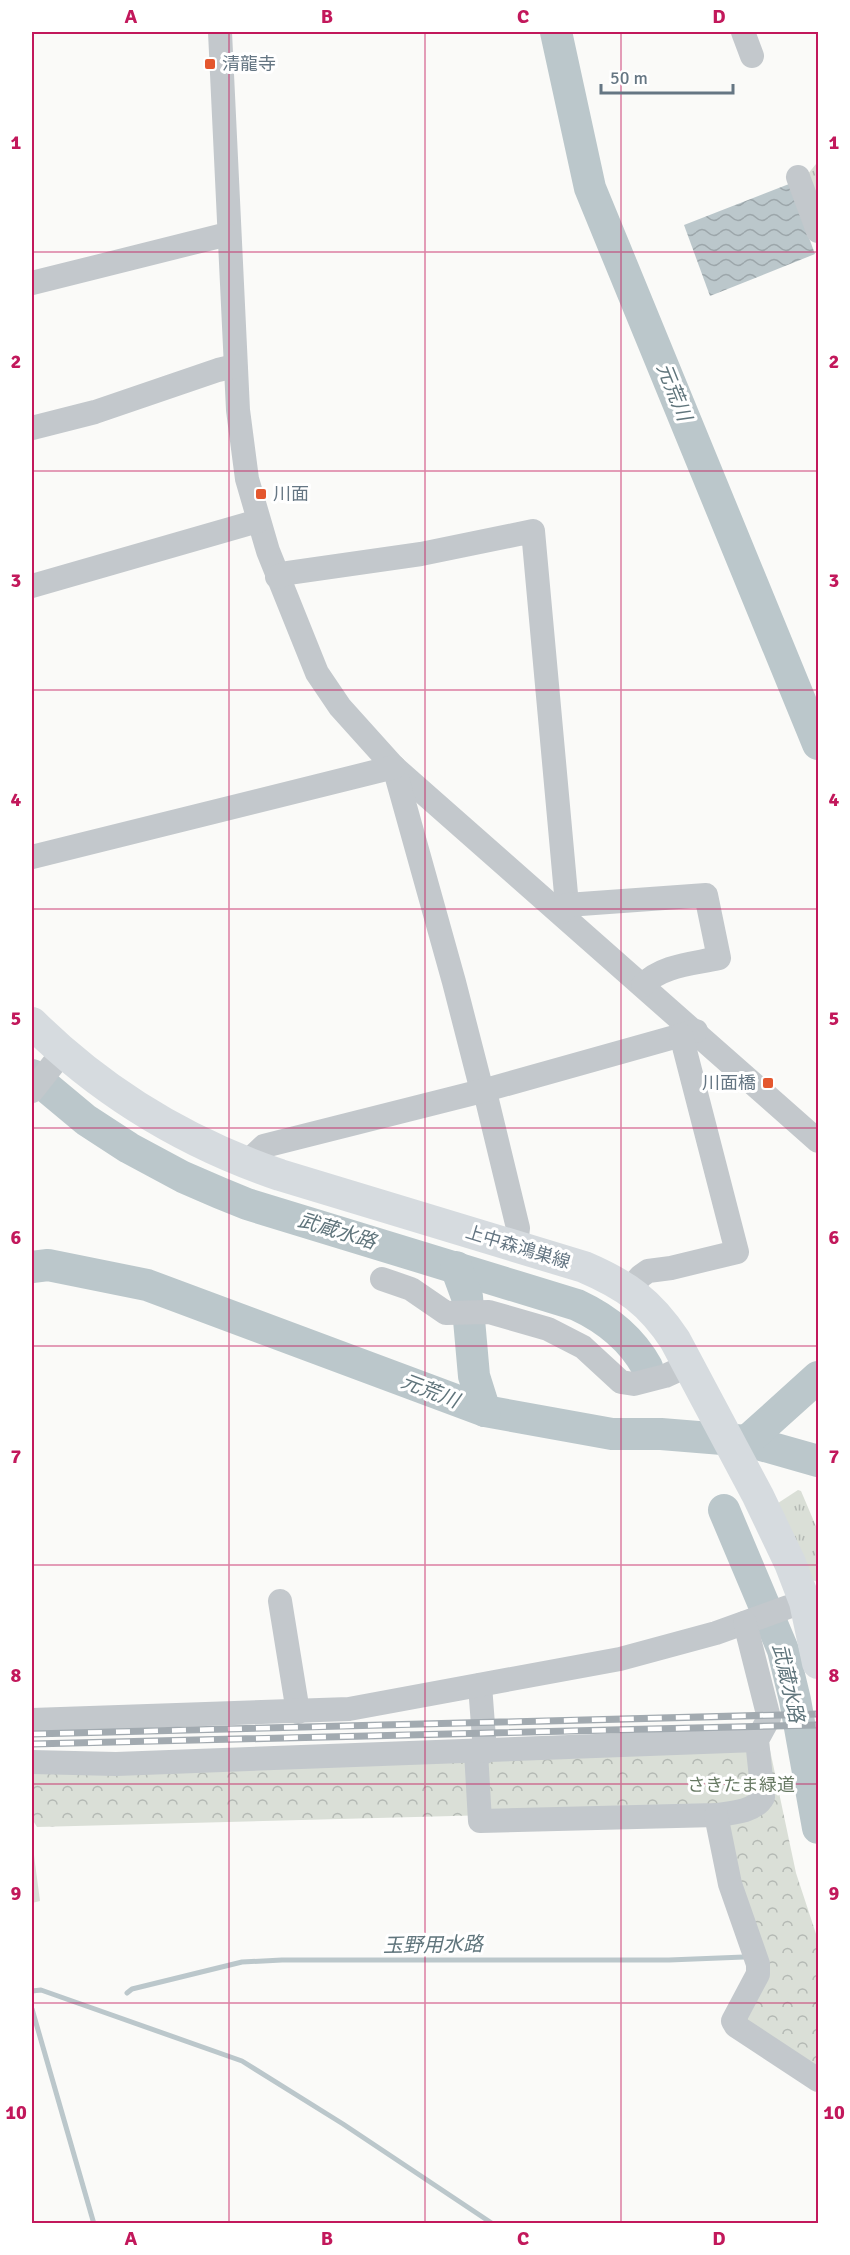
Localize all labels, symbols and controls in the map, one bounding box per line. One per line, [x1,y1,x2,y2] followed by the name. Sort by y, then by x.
[125,4,138,29] text: A
[321,4,333,29] text: B
[517,4,529,29] text: C
[712,4,726,29] text: D
[222,53,276,75] place label: 清龍寺
[203,57,217,71] marker: 清龍寺
[601,57,733,95] scale bar
[610,67,648,89] text: 50 m
[11,130,22,155] text: 1
[829,130,840,155] text: 1
[11,349,21,374] text: 2
[829,349,839,374] text: 2
[651,360,698,426] water label: 元荒川
[273,483,309,505] place label: 川面
[254,487,268,501] marker: 川面
[11,568,21,593] text: 3
[829,568,839,593] text: 3
[11,787,22,812] text: 4
[829,787,840,812] text: 4
[11,1006,21,1031] text: 5
[829,1006,839,1031] text: 5
[702,1072,756,1094] place label: 川面橋
[761,1076,775,1090] marker: 川面橋
[295,1207,381,1255] water label: 武蔵水路
[463,1221,573,1273] street label: 上中森鴻巣線
[11,1225,22,1250] text: 6
[829,1225,840,1250] text: 6
[398,1369,464,1414] water label: 元荒川
[11,1444,22,1469] text: 7
[829,1444,840,1469] text: 7
[767,1641,810,1727] water label: 武蔵水路
[11,1663,22,1688] text: 8
[829,1663,840,1688] text: 8
[687,1774,795,1796] park label: さきたま緑道
[11,1881,22,1906] text: 9
[829,1881,840,1906] text: 9
[383,1932,485,1958] water label: 玉野用水路
[5,2100,27,2125] text: 10
[823,2100,845,2125] text: 10
[125,2226,138,2251] text: A
[321,2226,333,2251] text: B
[517,2226,529,2251] text: C
[712,2226,726,2251] text: D

